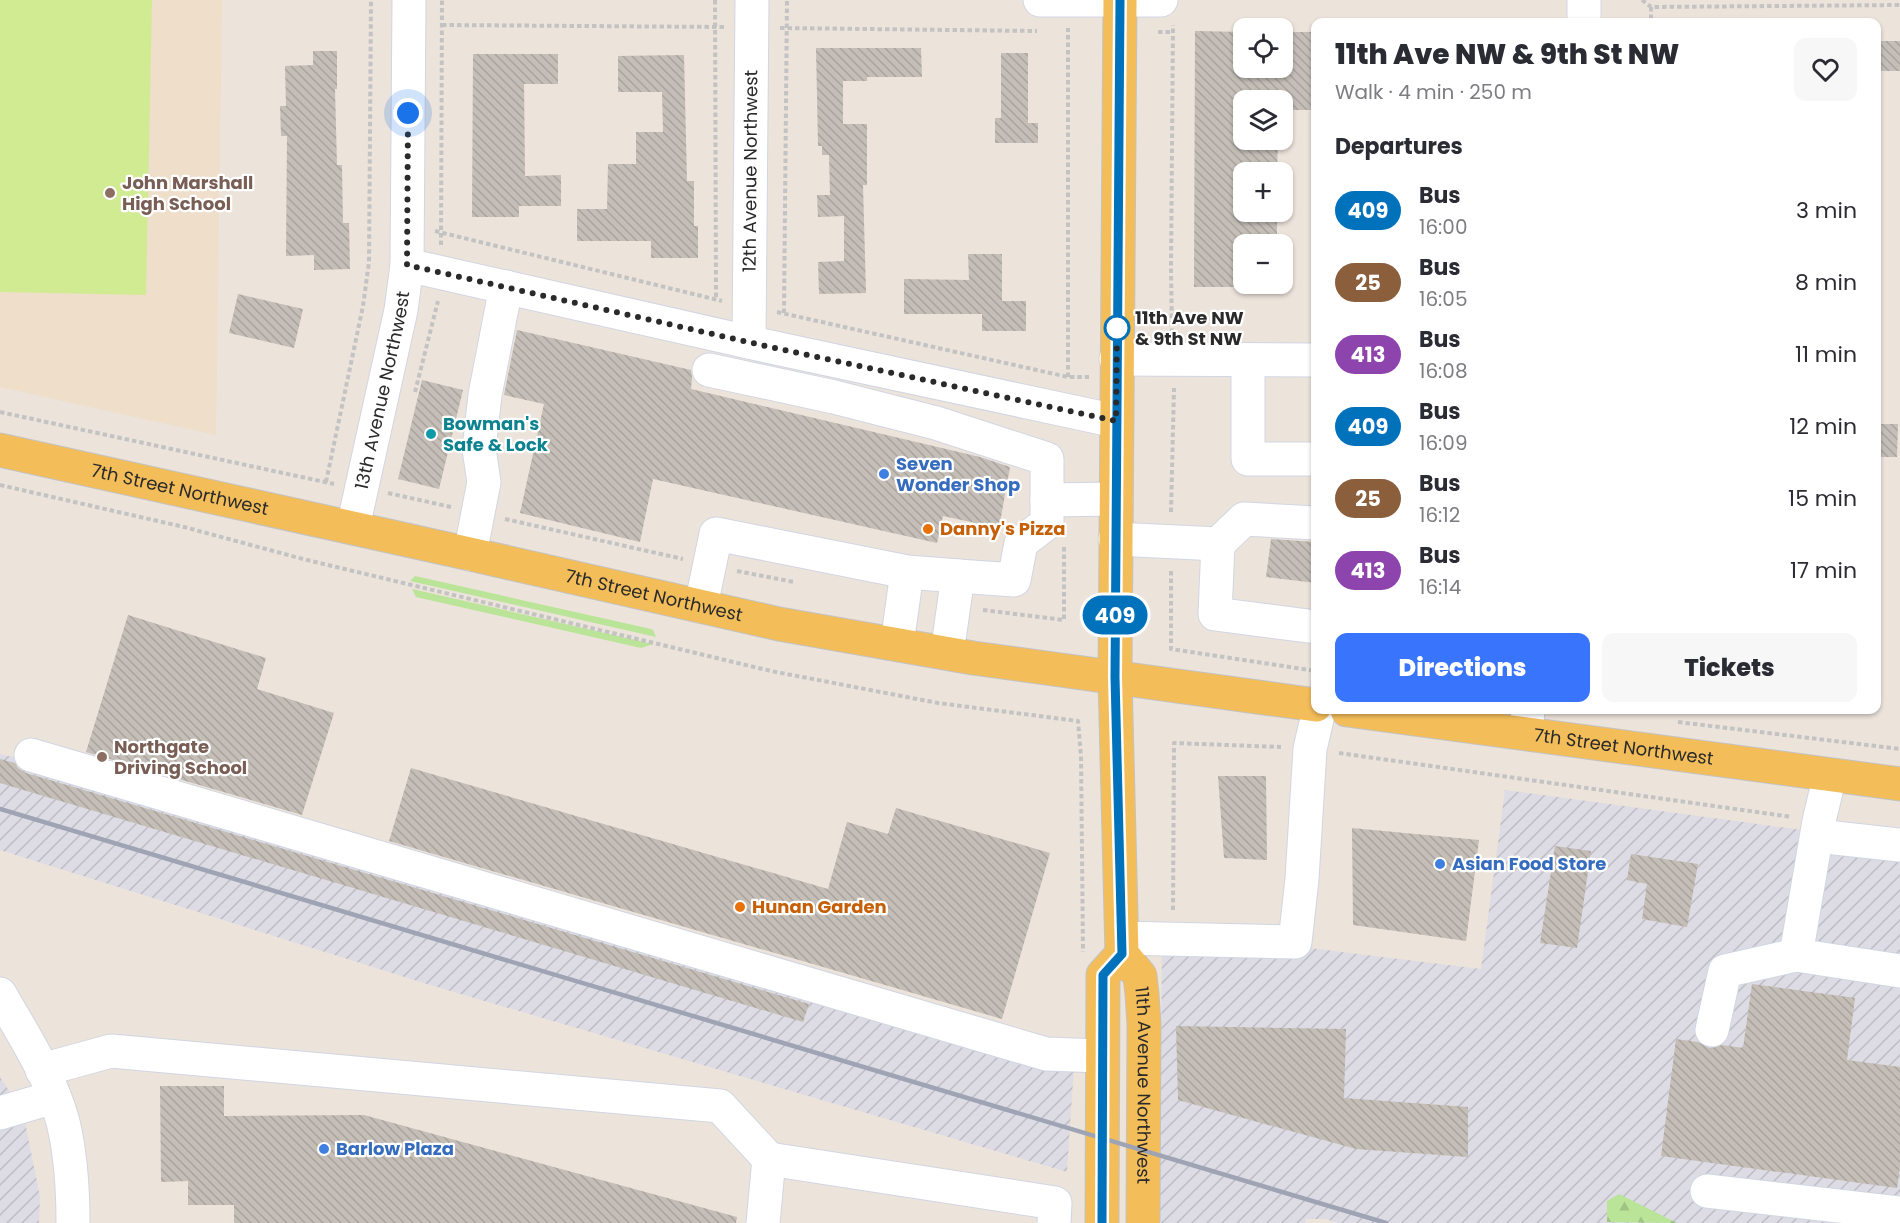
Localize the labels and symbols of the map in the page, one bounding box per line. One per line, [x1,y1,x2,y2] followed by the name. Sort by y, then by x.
[737,70,763,272] street label: 12th Avenue Northwest
[393,98,423,128] your location
[122,170,253,216] place label: John Marshall High School
[103,186,117,200] marker: John Marshall High School
[349,289,415,492] street label: 13th Avenue Northwest
[1135,305,1244,351] place label: 11th Ave NW & 9th St NW
[1104,315,1130,341] marker: 11th Ave NW & 9th St NW
[443,411,549,457] place label: Bowman's Safe & Lock
[424,427,438,441] marker: Bowman's Safe & Lock
[896,451,1020,497] place label: Seven Wonder Shop
[89,457,271,521] street label: 7th Street Northwest
[877,467,891,481] marker: Seven Wonder Shop
[940,516,1065,541] place label: Danny's Pizza
[921,522,935,536] marker: Danny's Pizza
[563,563,745,627] street label: 7th Street Northwest
[1080,596,1150,634] line badge: 409
[1532,722,1715,771] street label: 7th Street Northwest
[114,734,247,780] place label: Northgate Driving School
[95,750,109,764] marker: Northgate Driving School
[1452,851,1606,876] place label: Asian Food Store
[1433,857,1447,871] marker: Asian Food Store
[752,894,887,919] place label: Hunan Garden
[733,900,747,914] marker: Hunan Garden
[1129,985,1157,1184] street label: 11th Avenue Northwest
[336,1136,454,1161] place label: Barlow Plaza
[317,1142,331,1156] marker: Barlow Plaza

